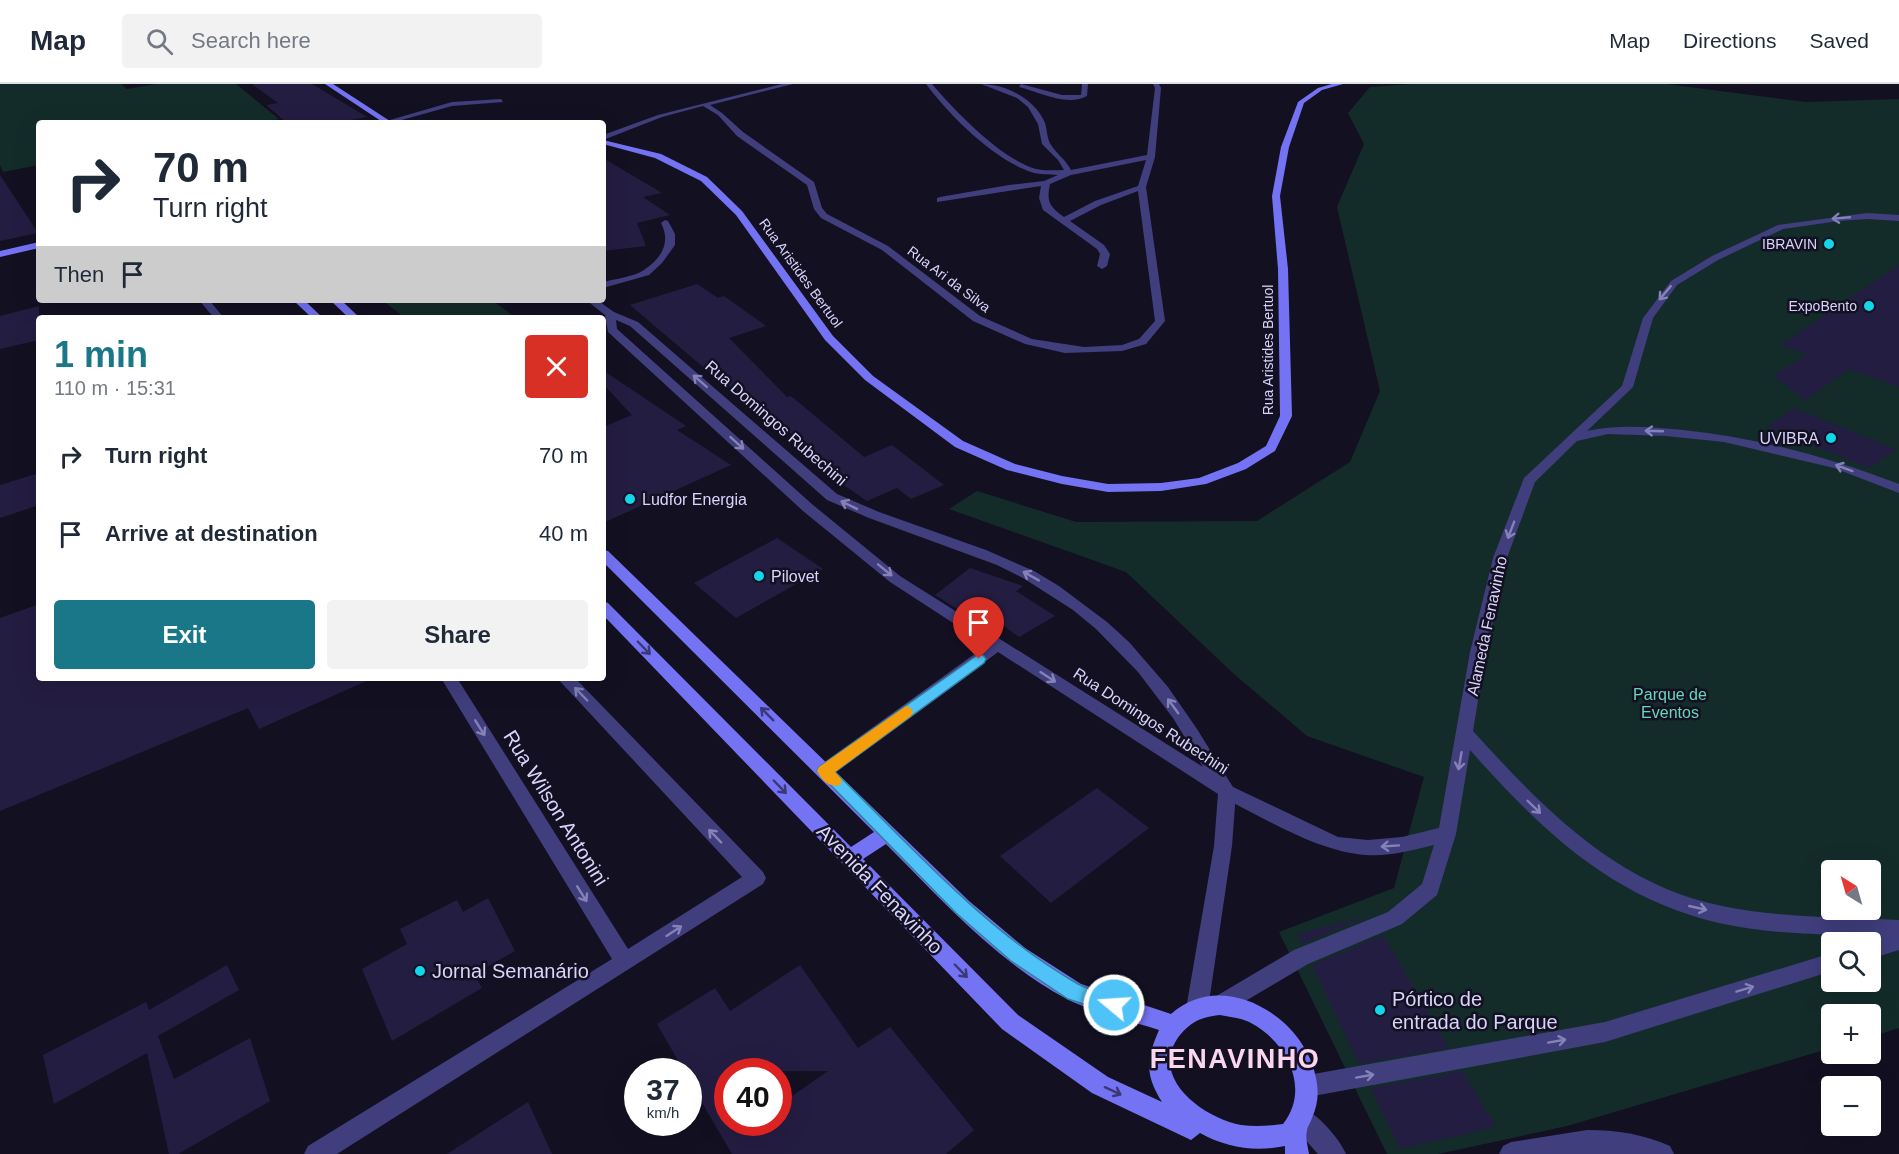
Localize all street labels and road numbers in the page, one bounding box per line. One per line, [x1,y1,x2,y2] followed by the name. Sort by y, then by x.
[756,215,846,331] street label: Rua Aristides Bertuol
[904,243,994,315] street label: Rua Ari da Silva
[1260,285,1276,415] street label: Rua Aristides Bertuol
[702,357,850,489] street label: Rua Domingos Rubechini
[1464,555,1510,697] street label: Alameda Fenavinho
[1070,664,1232,778] street label: Rua Domingos Rubechini
[499,726,613,890] street label: Rua Wilson Antonini
[813,820,947,958] street label: Avenida Fenavinho

